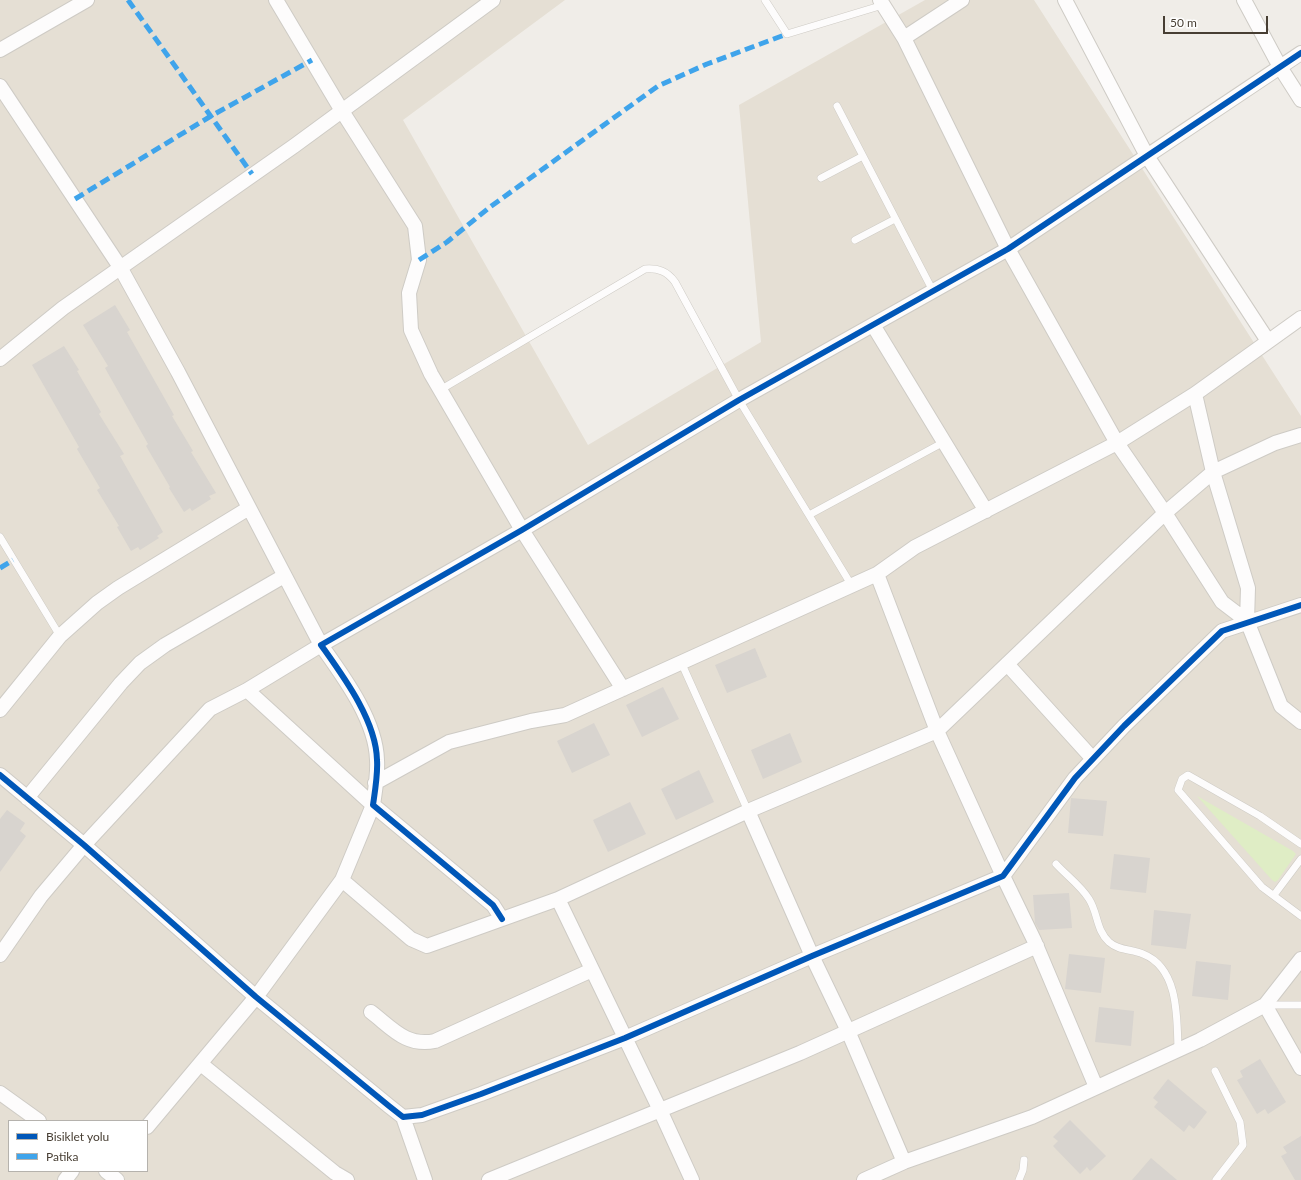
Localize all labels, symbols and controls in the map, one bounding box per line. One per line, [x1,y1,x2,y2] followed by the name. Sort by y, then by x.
[1165,8,1270,34] scale bar
[1170,15,1197,30] text: 50 m
[8,1120,148,1172] legend
[46,1129,109,1144] text: Bisiklet yolu
[46,1149,78,1164] text: Patika

